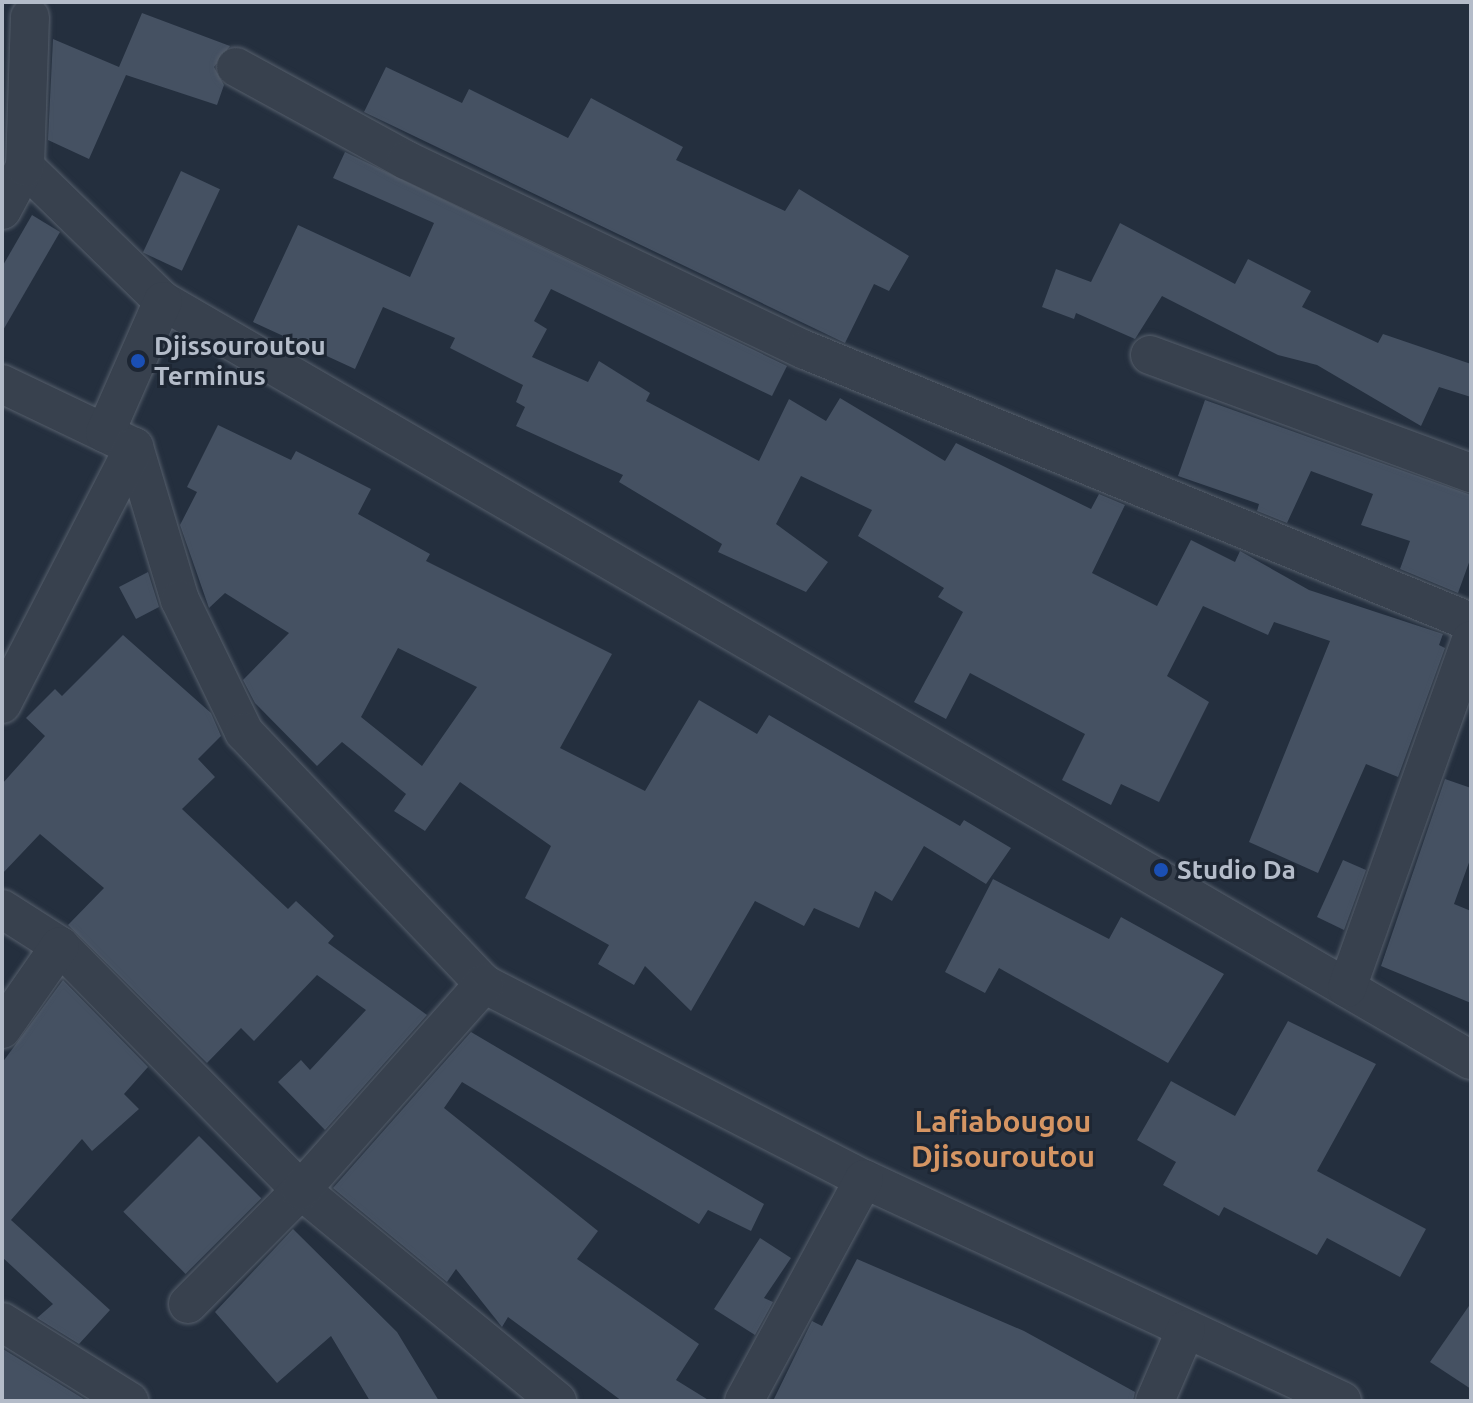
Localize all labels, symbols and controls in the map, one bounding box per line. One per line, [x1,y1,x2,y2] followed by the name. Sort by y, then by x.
[154,330,326,392] place label: Djissouroutou Terminus
[129,352,147,370] marker: Djissouroutou Terminus
[1177,854,1296,886] place label: Studio Da
[1152,861,1170,879] marker: Studio Da
[911,1103,1095,1174] district label: Lafiabougou Djisouroutou

